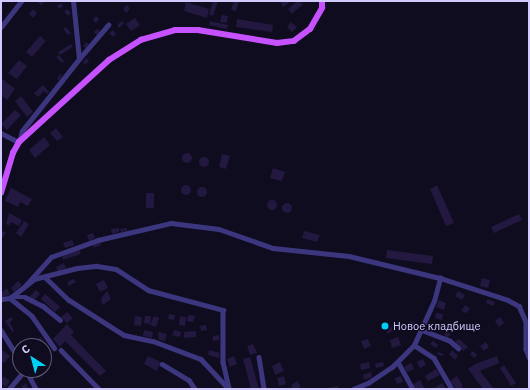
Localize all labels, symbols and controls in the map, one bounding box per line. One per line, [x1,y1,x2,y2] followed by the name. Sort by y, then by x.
[393,319,481,333] place label: Новое кладбище
[380,321,390,331] marker: Новое кладбище
[12,338,52,378] north arrow
[19,341,33,357] text: С

